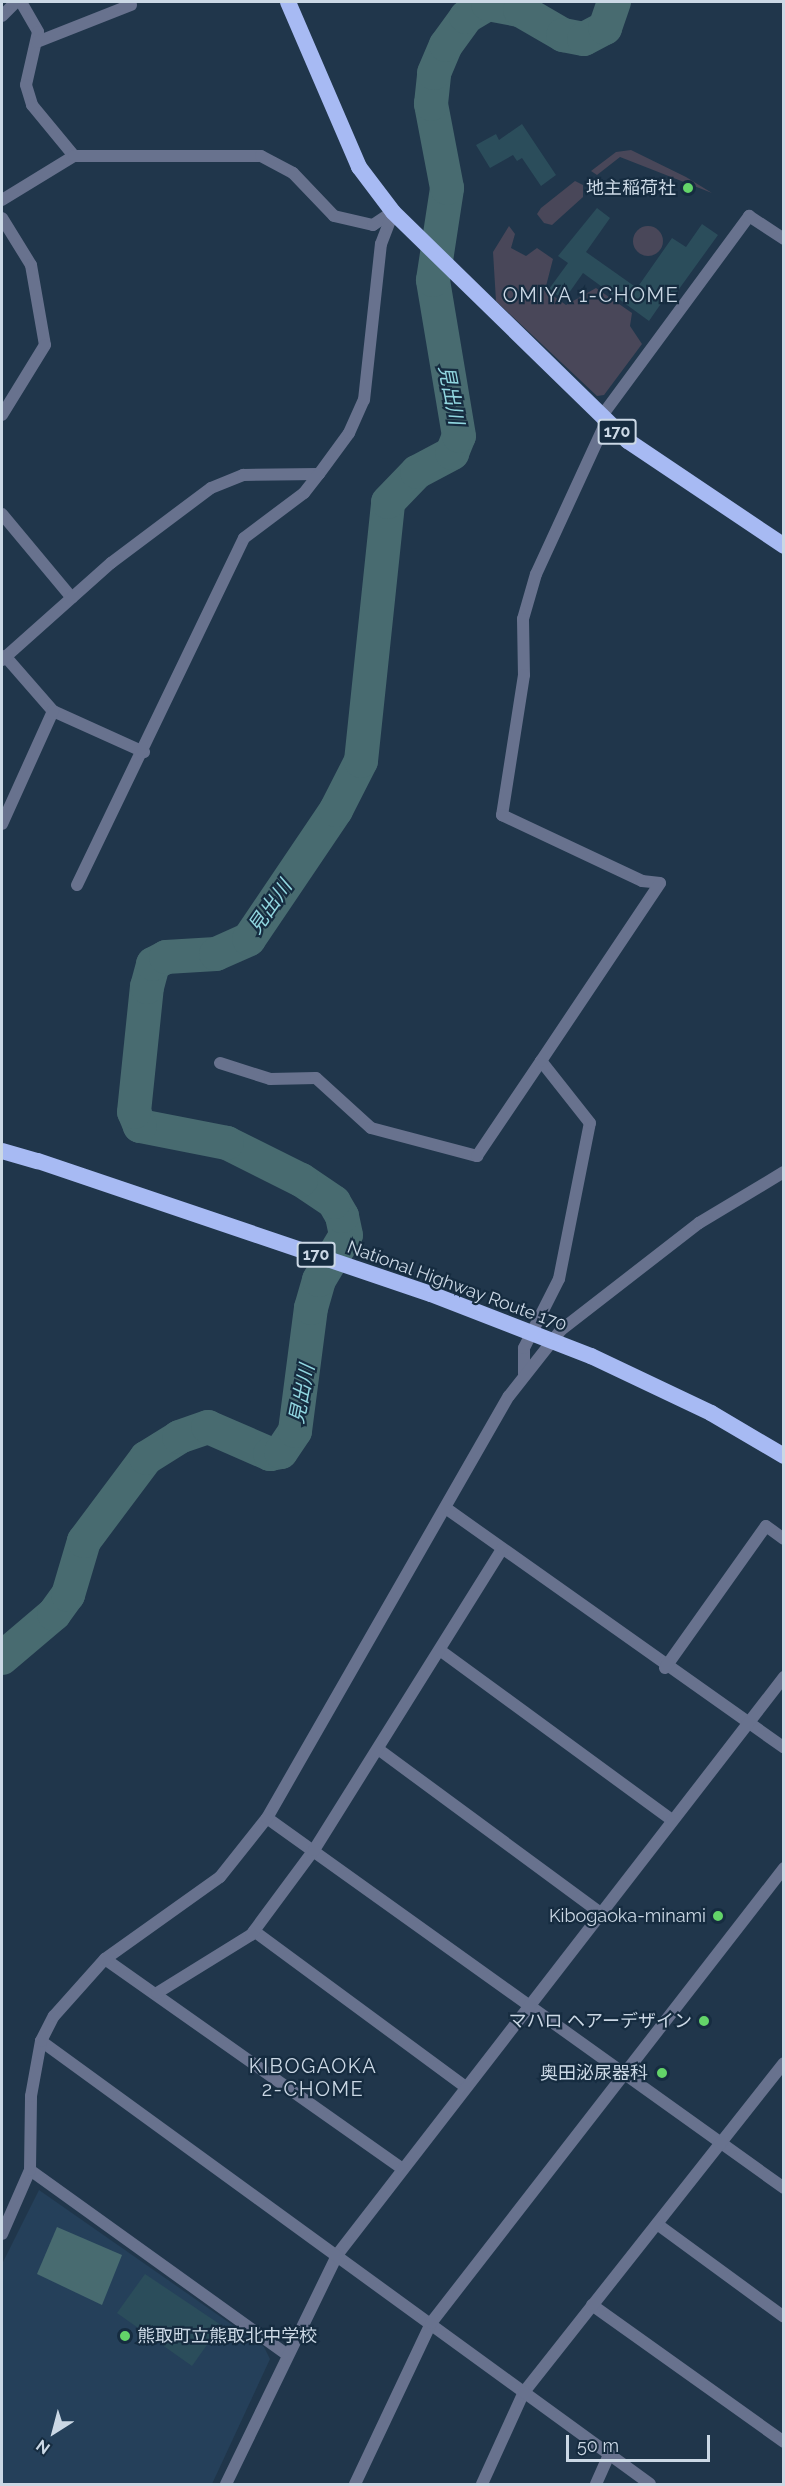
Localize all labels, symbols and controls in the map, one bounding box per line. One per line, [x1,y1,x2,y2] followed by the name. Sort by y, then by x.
[586,177,676,199] place label: 地主稲荷社
[681,181,695,195] marker: 地主稲荷社
[502,283,680,307] district label: OMIYA 1-CHOME
[433,363,469,427] water label: 見出川
[598,419,636,445] road number: 170
[243,876,297,938] water label: 見出川
[344,1236,570,1336] street label: National Highway Route 170
[296,1242,336,1268] road number: 170
[284,1362,320,1426] water label: 見出川
[549,1905,706,1927] place label: Kibogaoka-minami
[711,1909,725,1923] marker: Kibogaoka-minami
[508,2010,692,2032] place label: マハロ ヘアーデザイン
[697,2014,711,2028] marker: マハロ ヘアーデザイン
[249,2055,377,2102] district label: KIBOGAOKA 2-CHOME
[540,2062,648,2084] place label: 奥田泌尿器科
[653,2064,671,2082] marker: 奥田泌尿器科
[137,2325,317,2347] place label: 熊取町立熊取北中学校
[118,2329,132,2343] marker: 熊取町立熊取北中学校
[24,2402,84,2462] north arrow
[569,2423,713,2461] scale bar
[577,2435,619,2456] text: 50 m
[33,2436,54,2458] text: N

